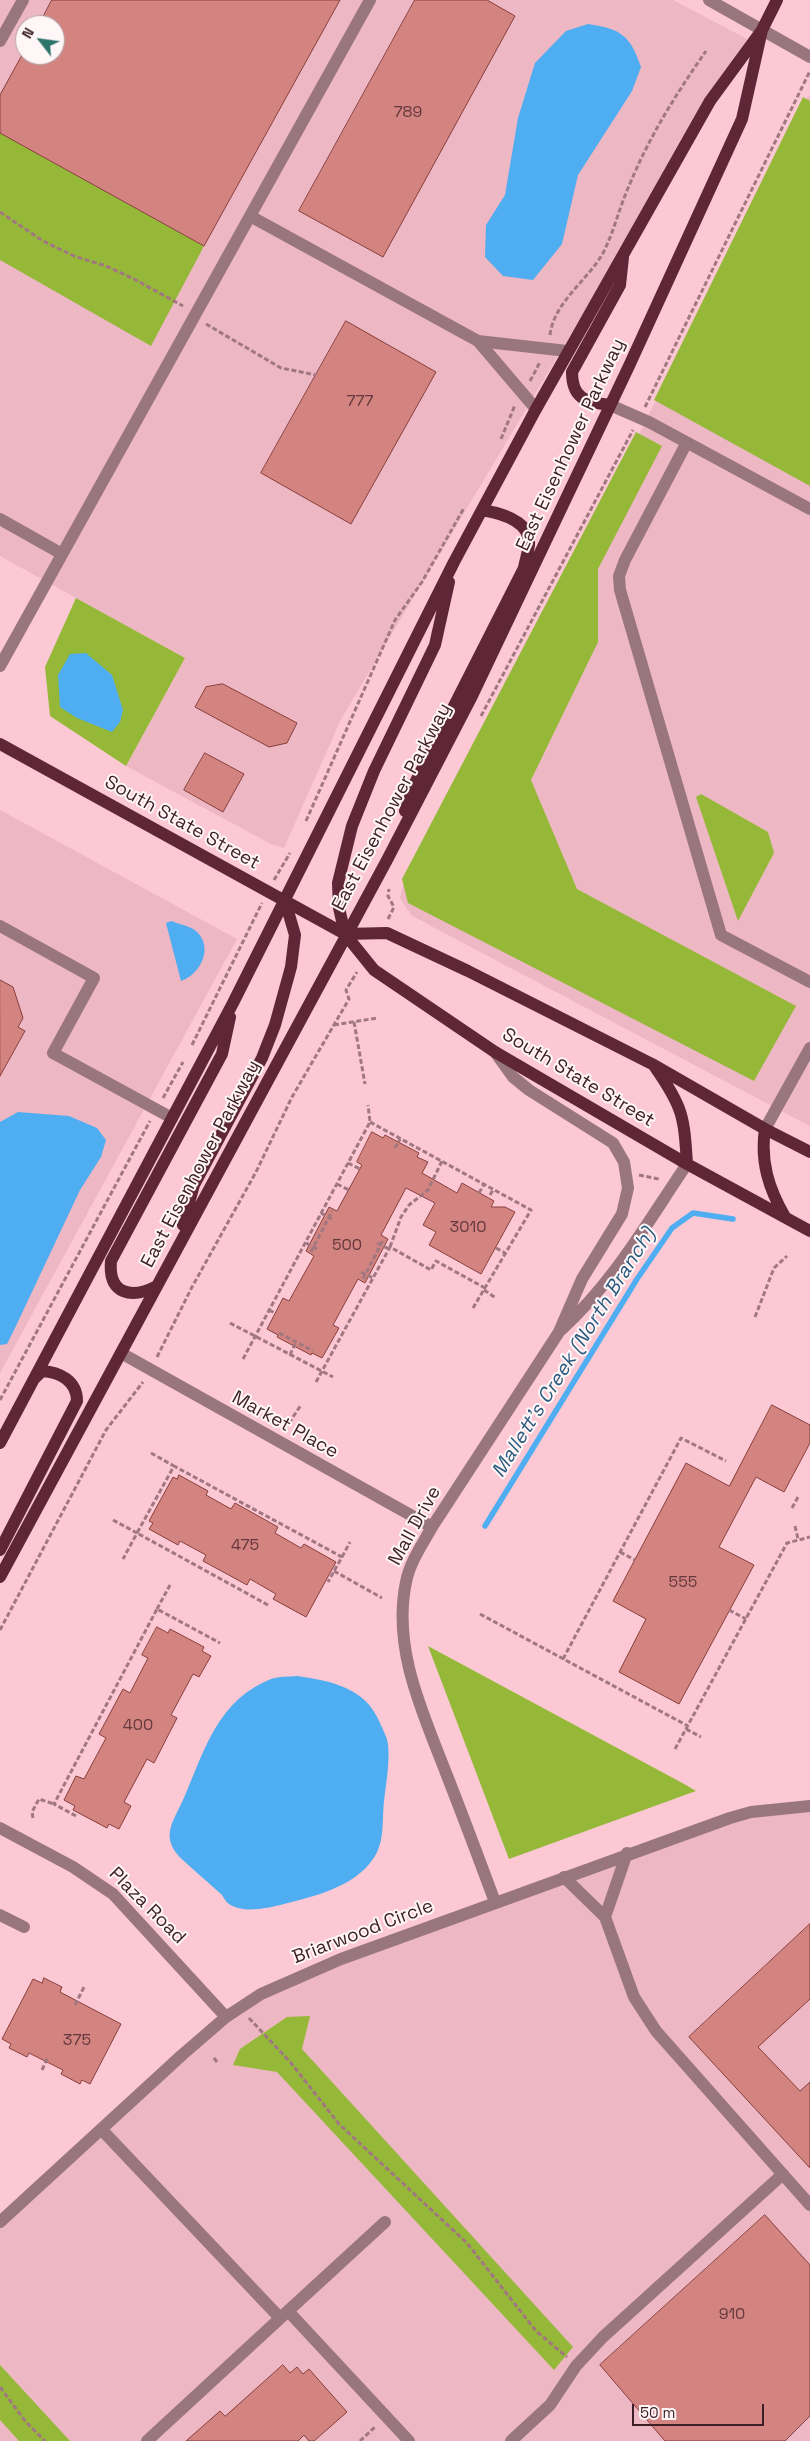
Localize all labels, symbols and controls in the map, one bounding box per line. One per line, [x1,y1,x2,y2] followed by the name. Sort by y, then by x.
[15,15,65,65] north arrow
[18,24,38,42] text: N
[394,103,422,123] house number: 789
[512,335,630,555] street label: East Eisenhower Parkway
[346,392,374,412] house number: 777
[328,699,456,915] street label: East Eisenhower Parkway
[101,771,263,875] street label: South State Street
[498,1024,658,1132] street label: South State Street
[137,1056,265,1272] street label: East Eisenhower Parkway
[450,1218,486,1238] house number: 3010
[487,1224,661,1482] water label: Mallett's Creek (North Branch)
[332,1236,362,1256] house number: 500
[228,1386,342,1464] street label: Market Place
[384,1482,446,1570] street label: Mall Drive
[231,1536,259,1556] house number: 475
[669,1573,697,1593] house number: 555
[123,1716,153,1736] house number: 400
[104,1863,190,1949] street label: Plaza Road
[289,1895,437,1969] street label: Briarwood Circle
[63,2031,91,2051] house number: 375
[719,2305,745,2325] house number: 910
[635,2394,768,2426] scale bar
[640,2403,675,2422] text: 50 m

